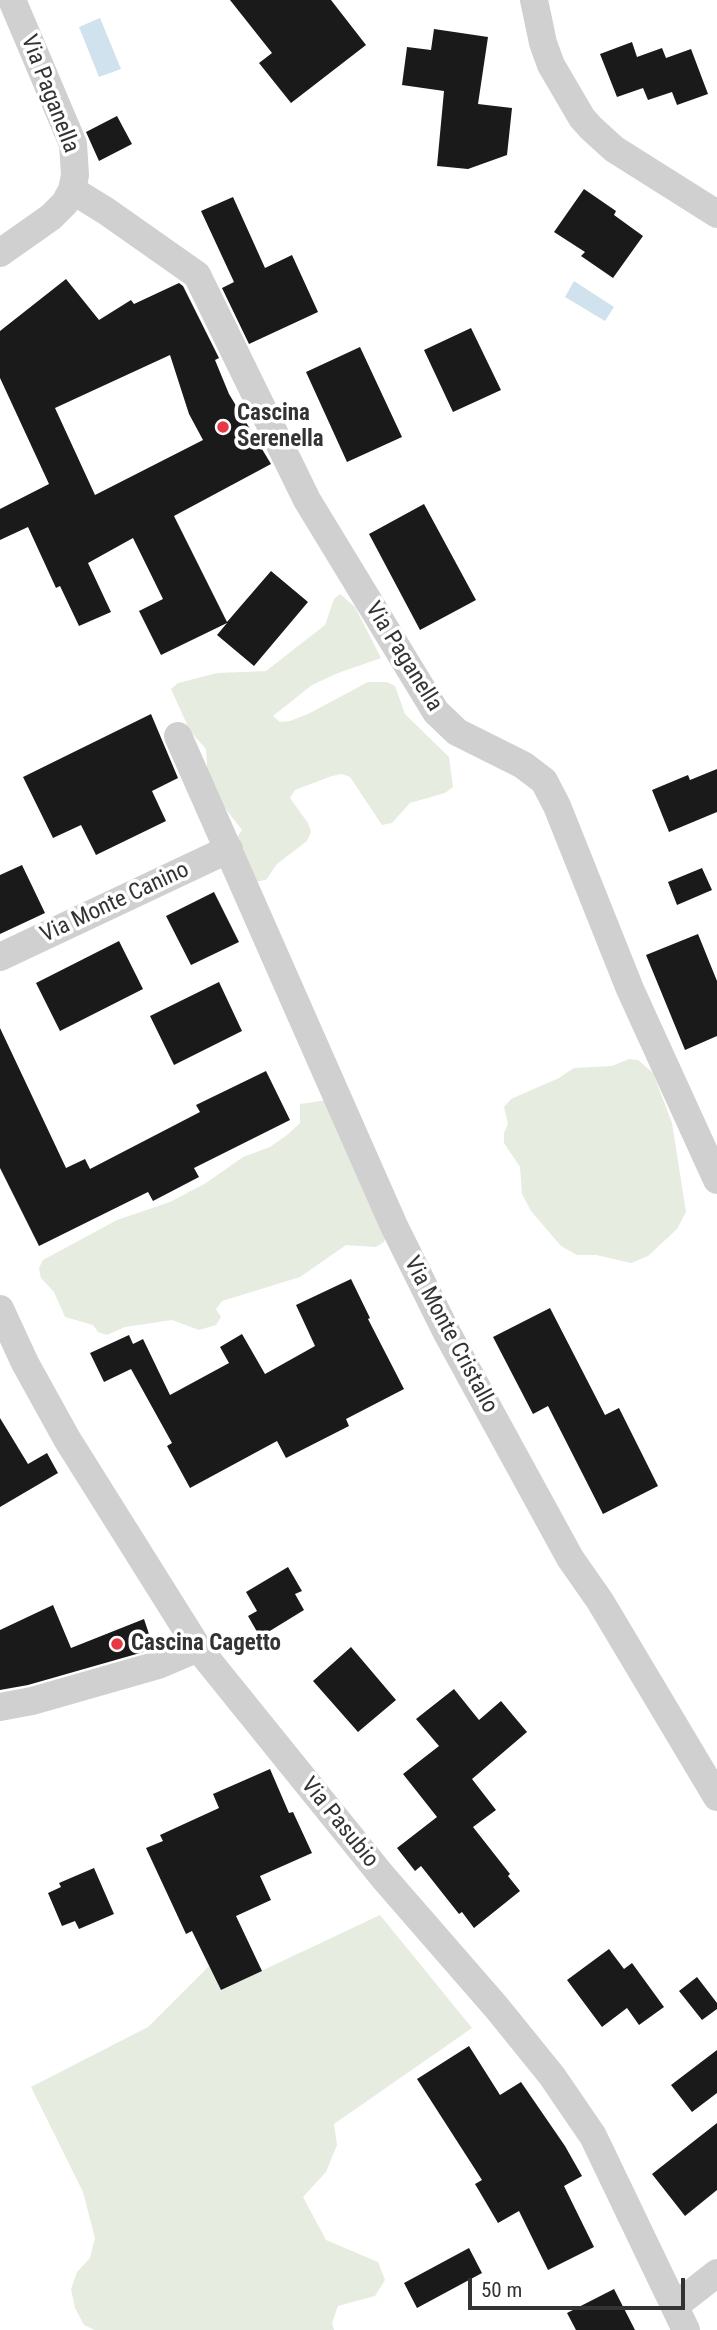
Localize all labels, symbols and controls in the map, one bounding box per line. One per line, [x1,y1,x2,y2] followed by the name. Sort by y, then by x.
[14,31,84,157] street label: Via Paganella
[237,400,324,454] place label: Cascina Serenella
[215,419,231,435] marker: Cascina Serenella
[358,597,448,717] street label: Via Paganella
[36,857,194,949] street label: Via Monte Canino
[397,1252,503,1418] street label: Via Monte Cristallo
[131,1630,281,1658] place label: Cascina Cagetto
[109,1636,125,1652] marker: Cascina Cagetto
[294,1772,384,1874] street label: Via Pasubio
[472,2264,689,2308] scale bar
[481,2278,522,2302] text: 50 m

